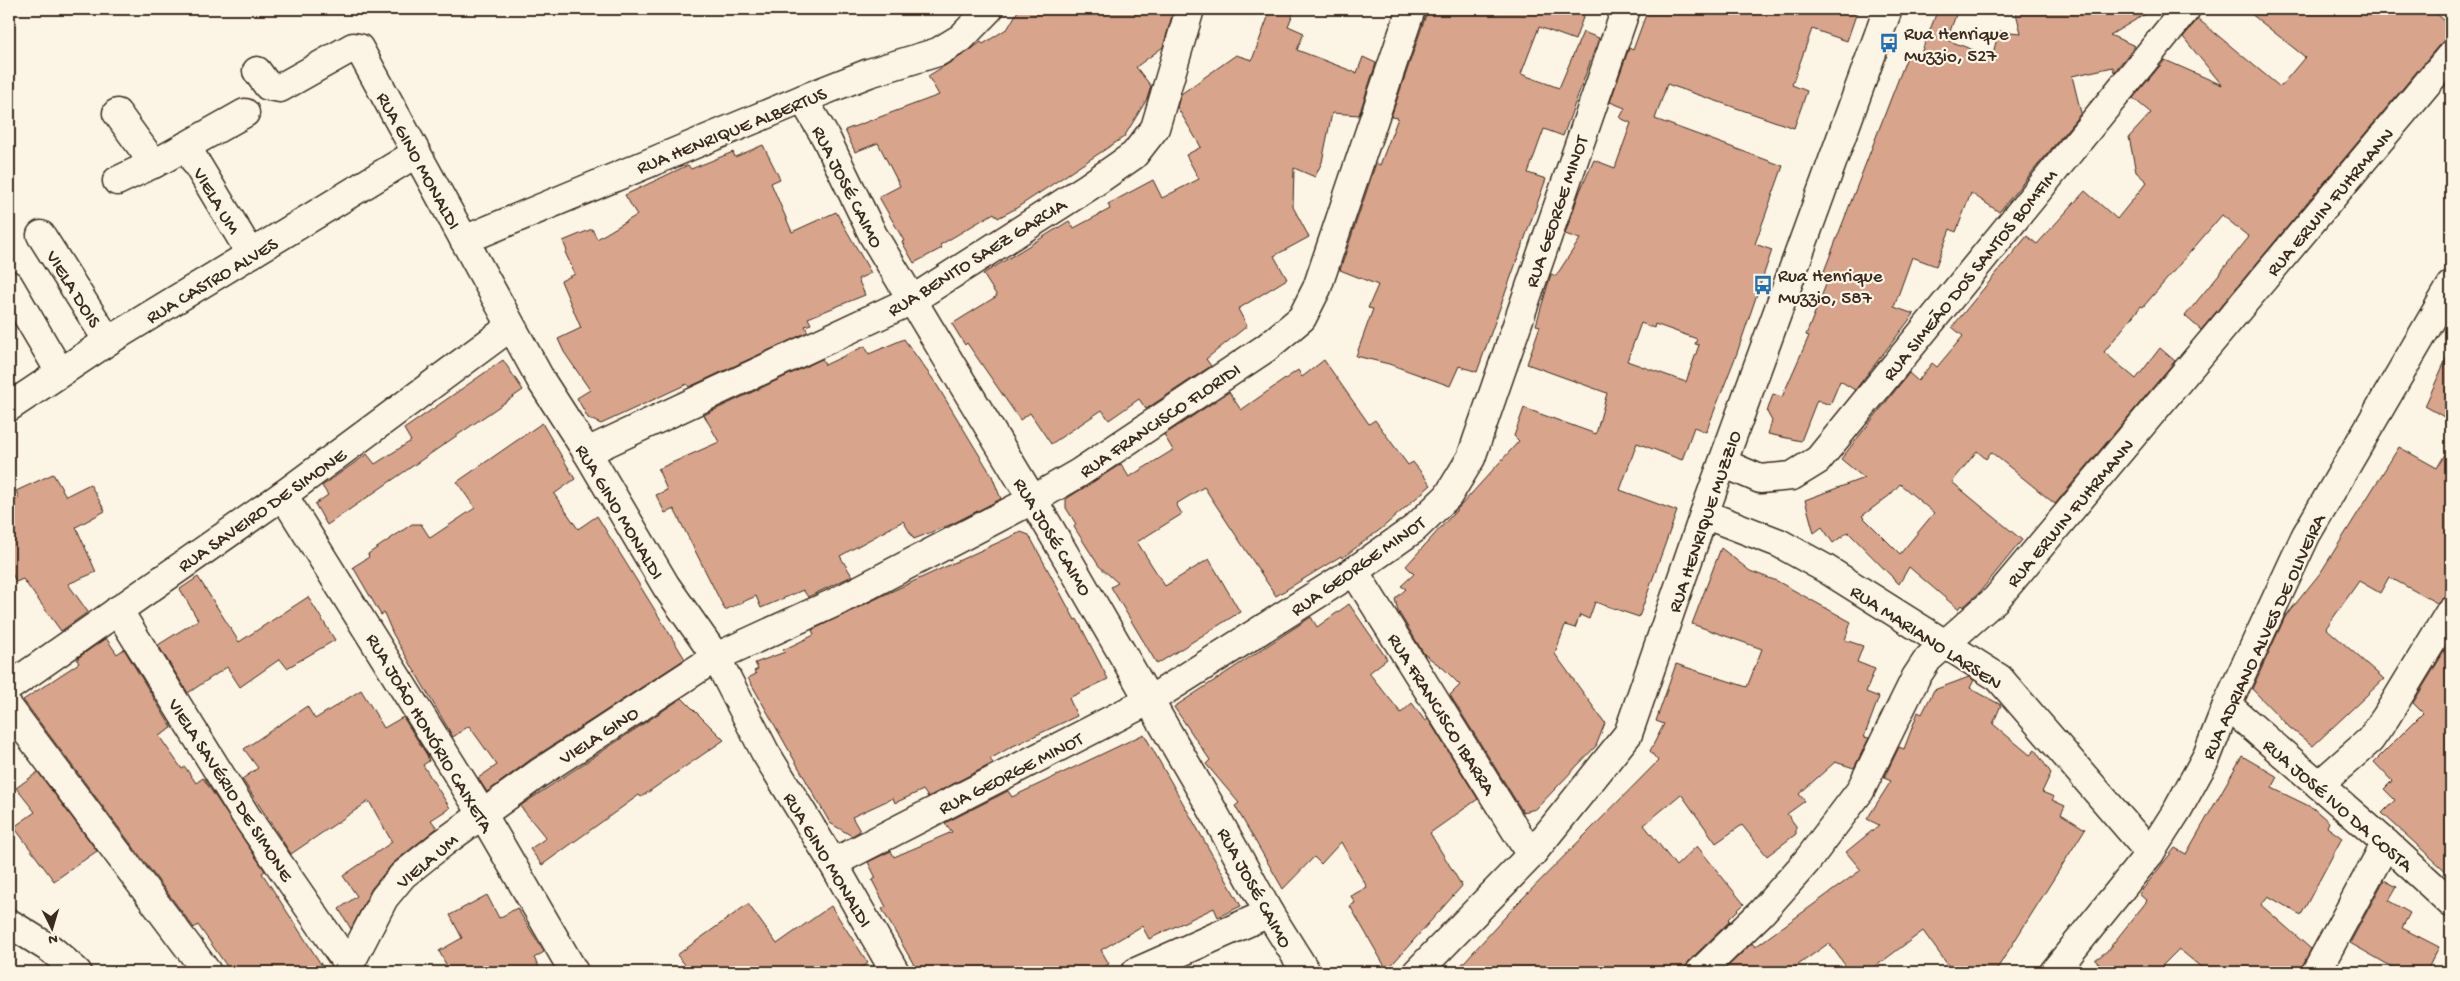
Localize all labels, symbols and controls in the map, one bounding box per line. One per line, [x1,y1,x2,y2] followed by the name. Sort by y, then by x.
[1904,24,2009,69] place label: Rua Henrique Muzzio, 527
[1878,32,1900,54] bus stop icon: Rua Henrique Muzzio, 527
[634,83,831,181] street label: RUA HENRIQUE ALBERTUS
[370,89,464,234] street label: RUA GINO MONALDI
[805,123,887,253] street label: RUA JOSÉ CAIMO
[2263,124,2401,282] street label: RUA ERWIN FUHRMANN
[1522,133,1595,291] street label: RUA GEORGE MINOT
[186,163,244,240] street label: VIELA UM
[1879,165,2065,387] street label: RUA SIMEÃO DOS SANTOS BOMFIM
[884,194,1073,323] street label: RUA BENITO SAEZ GARCIA
[143,234,283,330] street label: RUA CASTRO ALVES
[39,246,105,333] street label: VIELA DOIS
[1778,266,1883,311] place label: Rua Henrique Muzzio, 587
[1752,274,1774,296] bus stop icon: Rua Henrique Muzzio, 587
[1076,359,1246,484] street label: RUA FRANCISCO FLORIDI
[1664,428,1748,616] street label: RUA HENRIQUE MUZZIO
[2003,435,2141,593] street label: RUA ERWIN FUHRMANN
[569,441,667,585] street label: RUA GINO MONALDI
[174,444,353,579] street label: RUA SAVEIRO DE SIMONE
[1007,474,1096,602] street label: RUA JOSÉ CAIMO
[2198,510,2333,764] street label: RUA ADRIANO ALVES DE OLIVEIRA
[1287,512,1431,623] street label: RUA GEORGE MINOT
[1845,581,2005,697] street label: RUA MARIANO LARSEN
[359,630,498,839] street label: RUA JOÃO HONÓRIO CAIXETA
[1381,630,1500,802] street label: RUA FRANCISCO IBARRA
[161,694,297,888] street label: VIELA SAVÉRIO DE SIMONE
[555,702,644,772] street label: VIELA GINO
[935,728,1088,821] street label: RUA GEORGE MINOT
[2257,735,2418,879] street label: RUA JOSÉ IVO DA COSTA
[777,789,875,933] street label: RUA GINO MONALDI
[1210,825,1296,953] street label: RUA JOSÉ CAIMO
[392,830,465,896] street label: VIELA UM
[28,904,78,954] north arrow
[48,930,58,947] text: N

